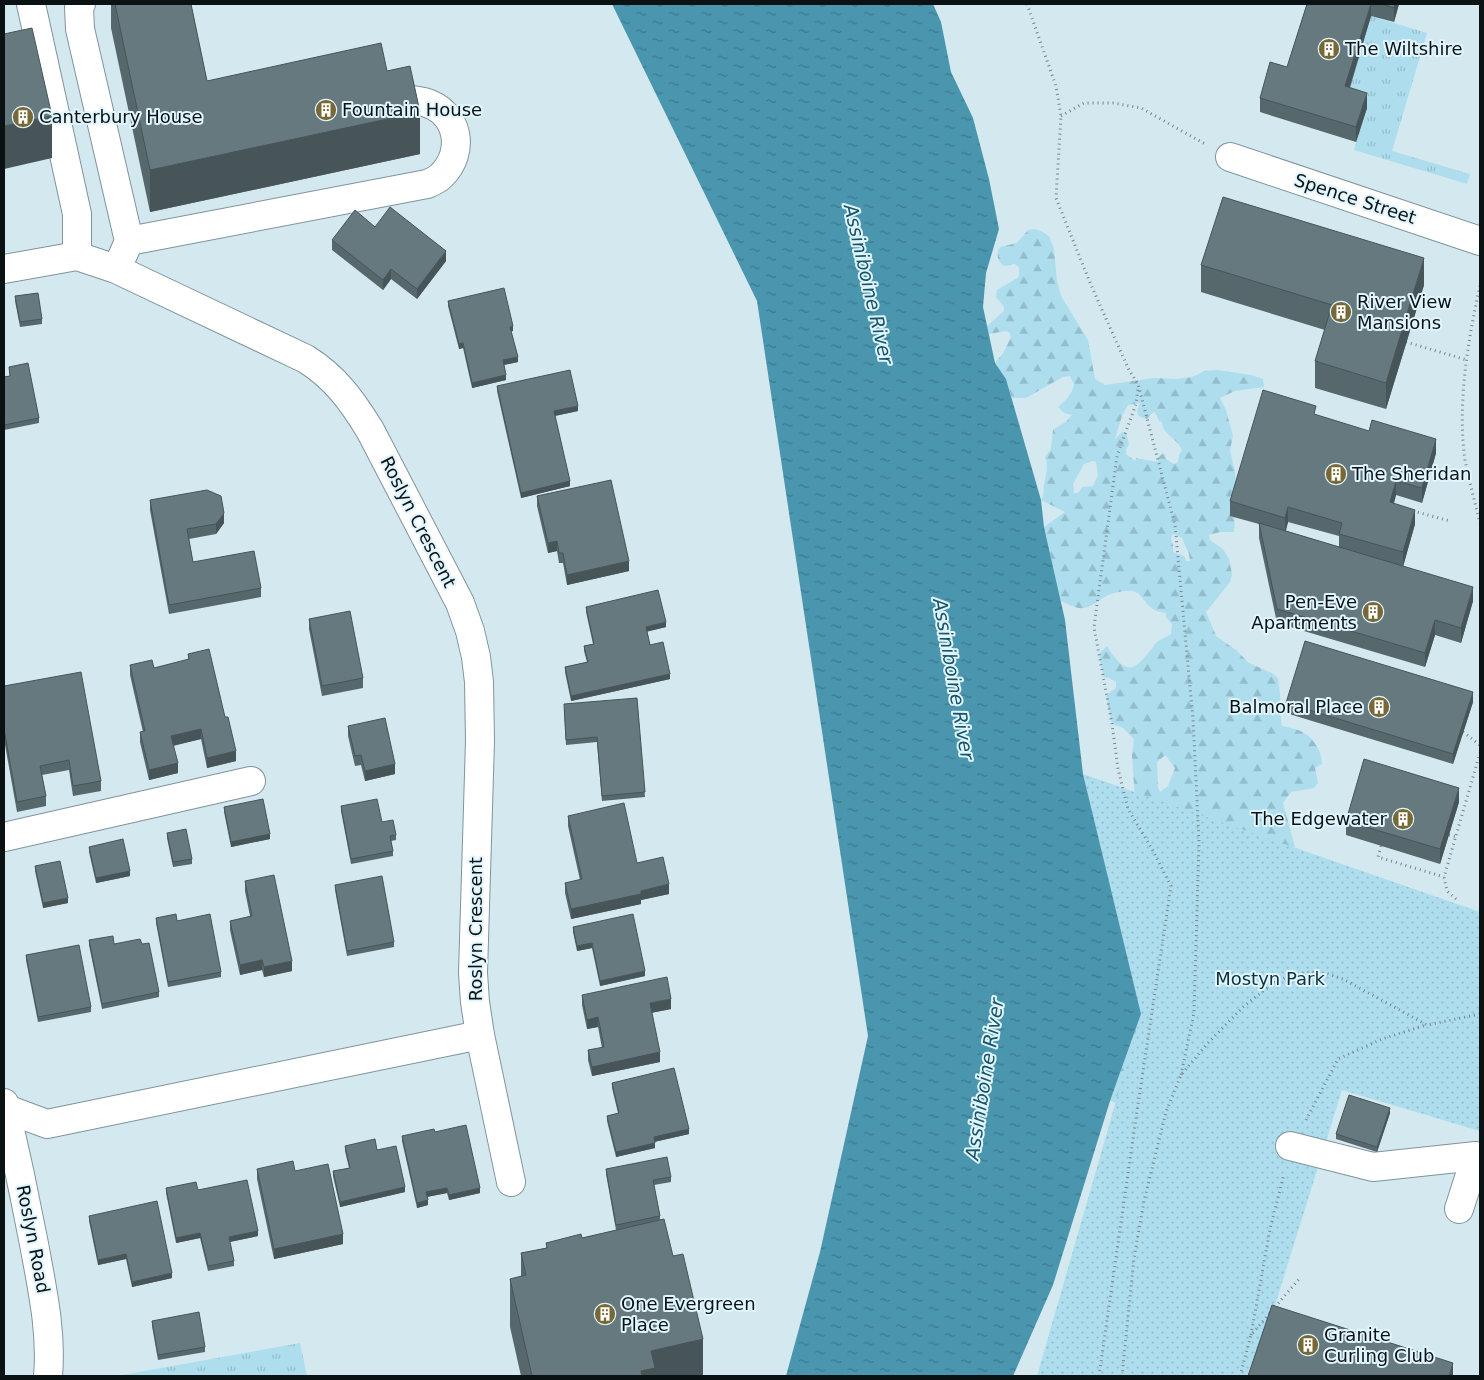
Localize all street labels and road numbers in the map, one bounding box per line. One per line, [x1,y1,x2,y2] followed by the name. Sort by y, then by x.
[1292,169,1419,228] street label: Spence Street
[376,453,461,591] street label: Roslyn Crescent
[465,857,486,1001] street label: Roslyn Crescent
[13,1183,54,1295] street label: Roslyn Road

